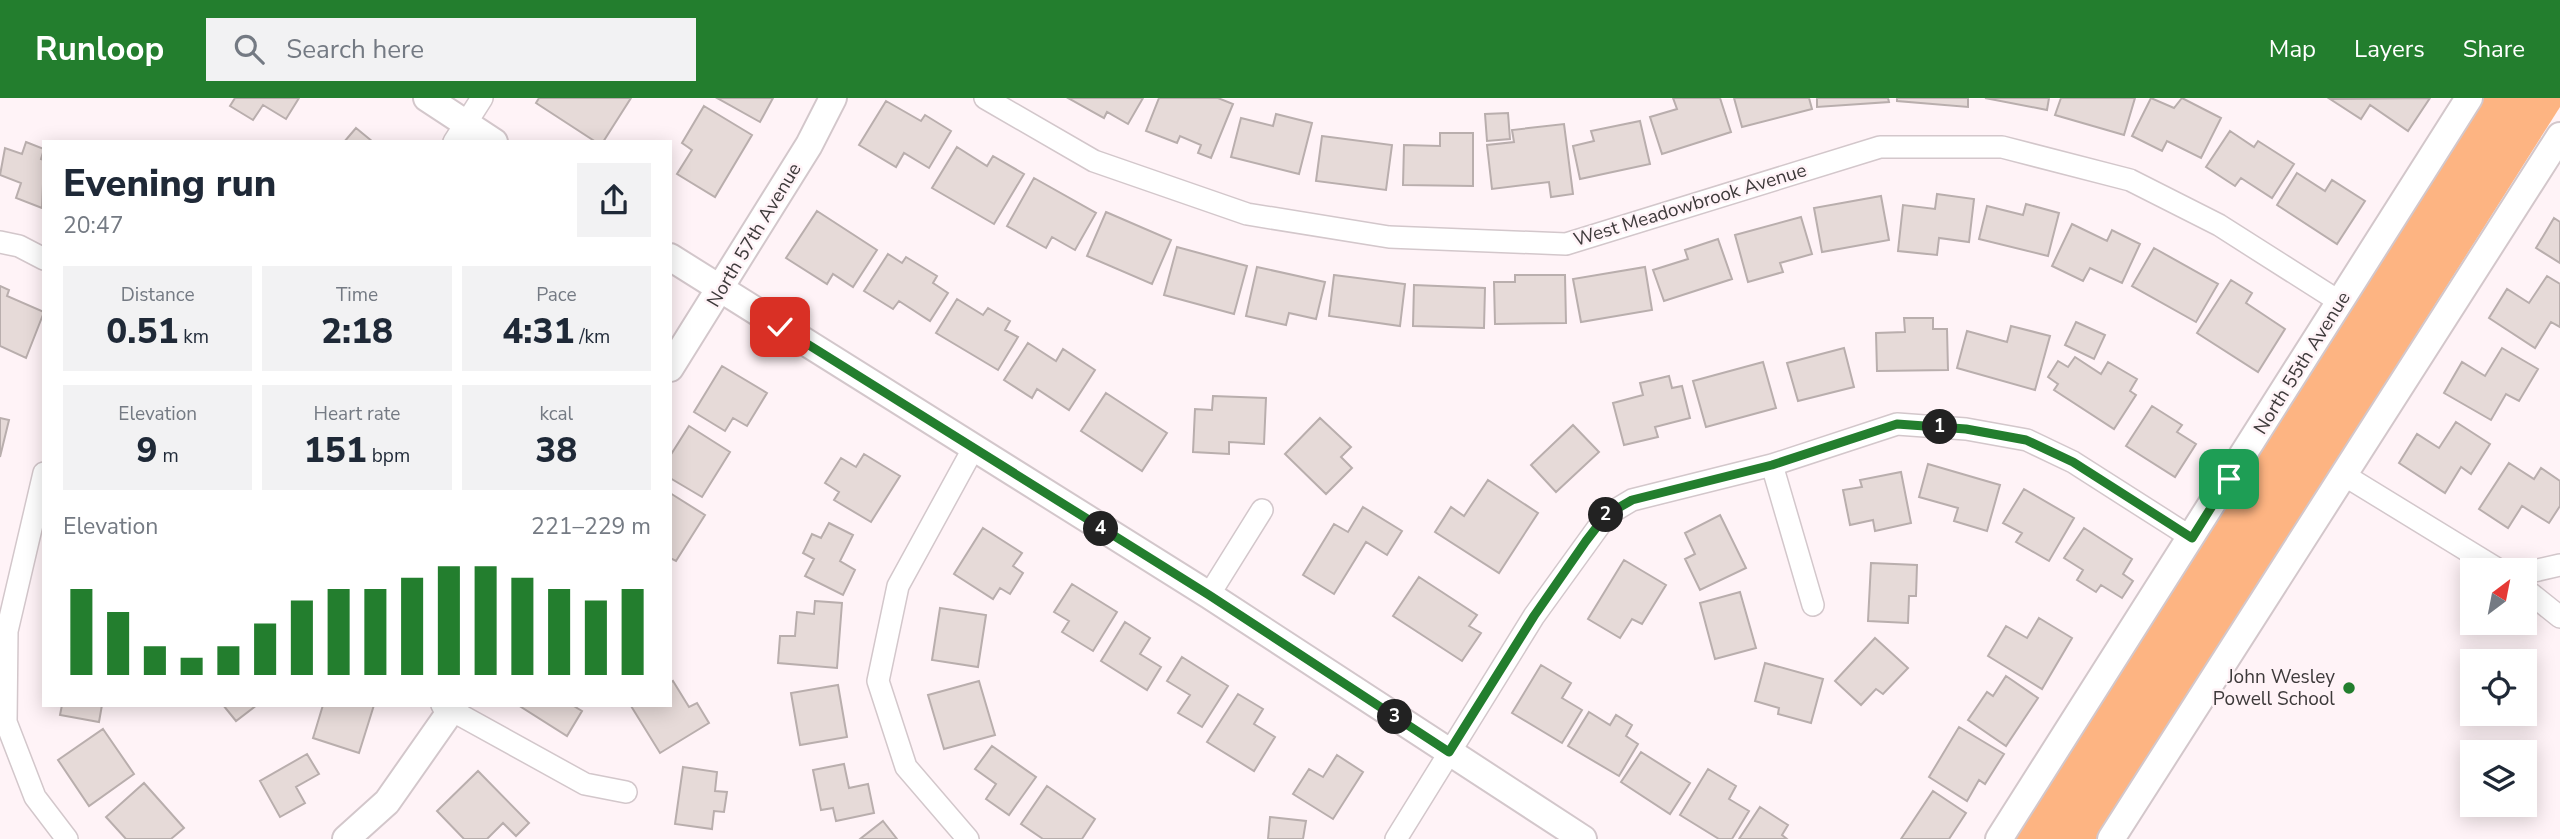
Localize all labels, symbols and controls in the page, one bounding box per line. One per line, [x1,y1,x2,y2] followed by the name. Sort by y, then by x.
[206,18,696,81] search box
[35,27,164,72] text: Runloop
[230,30,268,68] icon: search
[286,32,424,67] text: Search here
[2269,33,2316,65] text: Map
[2354,33,2425,65] text: Layers
[2463,33,2525,65] text: Share
[1570,157,1810,253] street label: West Meadowbrook Avenue
[63,158,276,209] text: Evening run
[701,158,807,312] street label: North 57th Avenue
[577,163,651,237] button: share
[63,210,123,241] text: 20:47
[121,282,195,308] text: Distance
[336,282,378,308] text: Time
[536,282,577,308] text: Pace
[2248,287,2356,439] street label: North 55th Avenue
[750,297,810,357] pin
[106,308,178,355] text: 0.51
[321,308,393,355] text: 2:18
[502,308,574,355] text: 4:31
[761,308,799,346] icon: check
[178,324,209,350] text: km
[574,324,610,350] text: /km
[118,401,197,427] text: Elevation
[314,401,400,427] text: Heart rate
[539,401,573,427] text: kcal
[1923,410,1958,444] pin: 1
[1934,413,1945,439] text: 1
[137,427,158,474] text: 9
[304,427,367,474] text: 151
[535,427,577,474] text: 38
[158,443,179,469] text: m
[367,443,410,469] text: bpm
[2199,449,2259,509] pin
[2210,460,2248,498] icon: arrive
[1588,498,1624,532] pin: 2
[1600,501,1611,527] text: 2
[63,511,158,542] text: Elevation
[531,511,651,542] text: 221–229 m
[1084,512,1118,546] pin: 4
[1095,515,1106,541] text: 4
[2460,558,2538,635] north arrow
[2460,558,2537,817] map controls
[2460,649,2537,726] button: locate
[2213,664,2335,712] place label: John Wesley Powell School
[2341,680,2357,696] marker: John Wesley Powell School
[1378,700,1412,734] pin: 3
[1389,703,1400,729] text: 3
[2460,740,2537,817] button: layers

